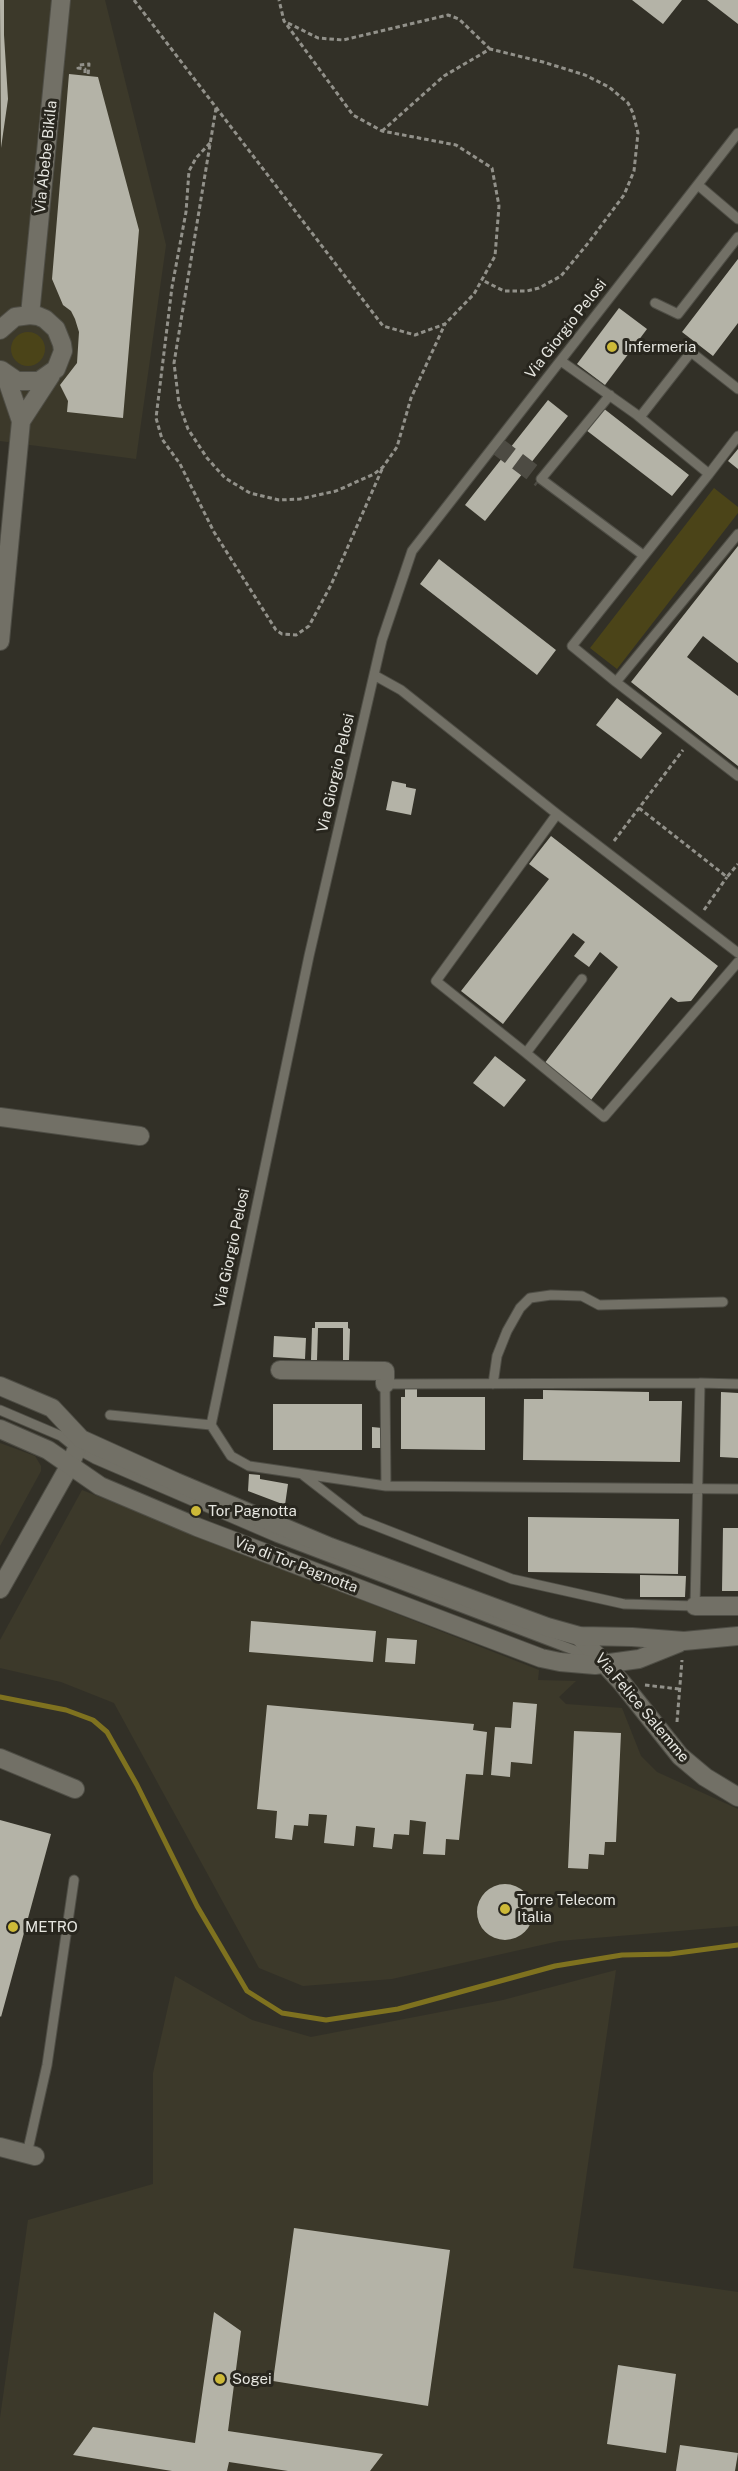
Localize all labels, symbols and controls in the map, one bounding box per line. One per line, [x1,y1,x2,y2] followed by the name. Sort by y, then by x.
[31,99,61,215] street label: Via Abebe Bikila
[521,276,611,382] street label: Via Giorgio Pelosi
[624,338,696,356] place label: Infermeria
[605,340,619,354] marker: Infermeria
[314,712,358,834] street label: Via Giorgio Pelosi
[211,1187,253,1309] street label: Via Giorgio Pelosi
[208,1502,297,1520] place label: Tor Pagnotta
[189,1504,203,1518] marker: Tor Pagnotta
[232,1533,360,1597] street label: Via di Tor Pagnotta
[591,1650,693,1766] street label: Via Felice Salemme
[517,1891,616,1926] place label: Torre Telecom Italia
[498,1902,512,1916] marker: Torre Telecom Italia
[25,1918,78,1936] place label: METRO
[6,1920,20,1934] marker: METRO
[232,2370,272,2388] place label: Sogei
[213,2372,227,2386] marker: Sogei

